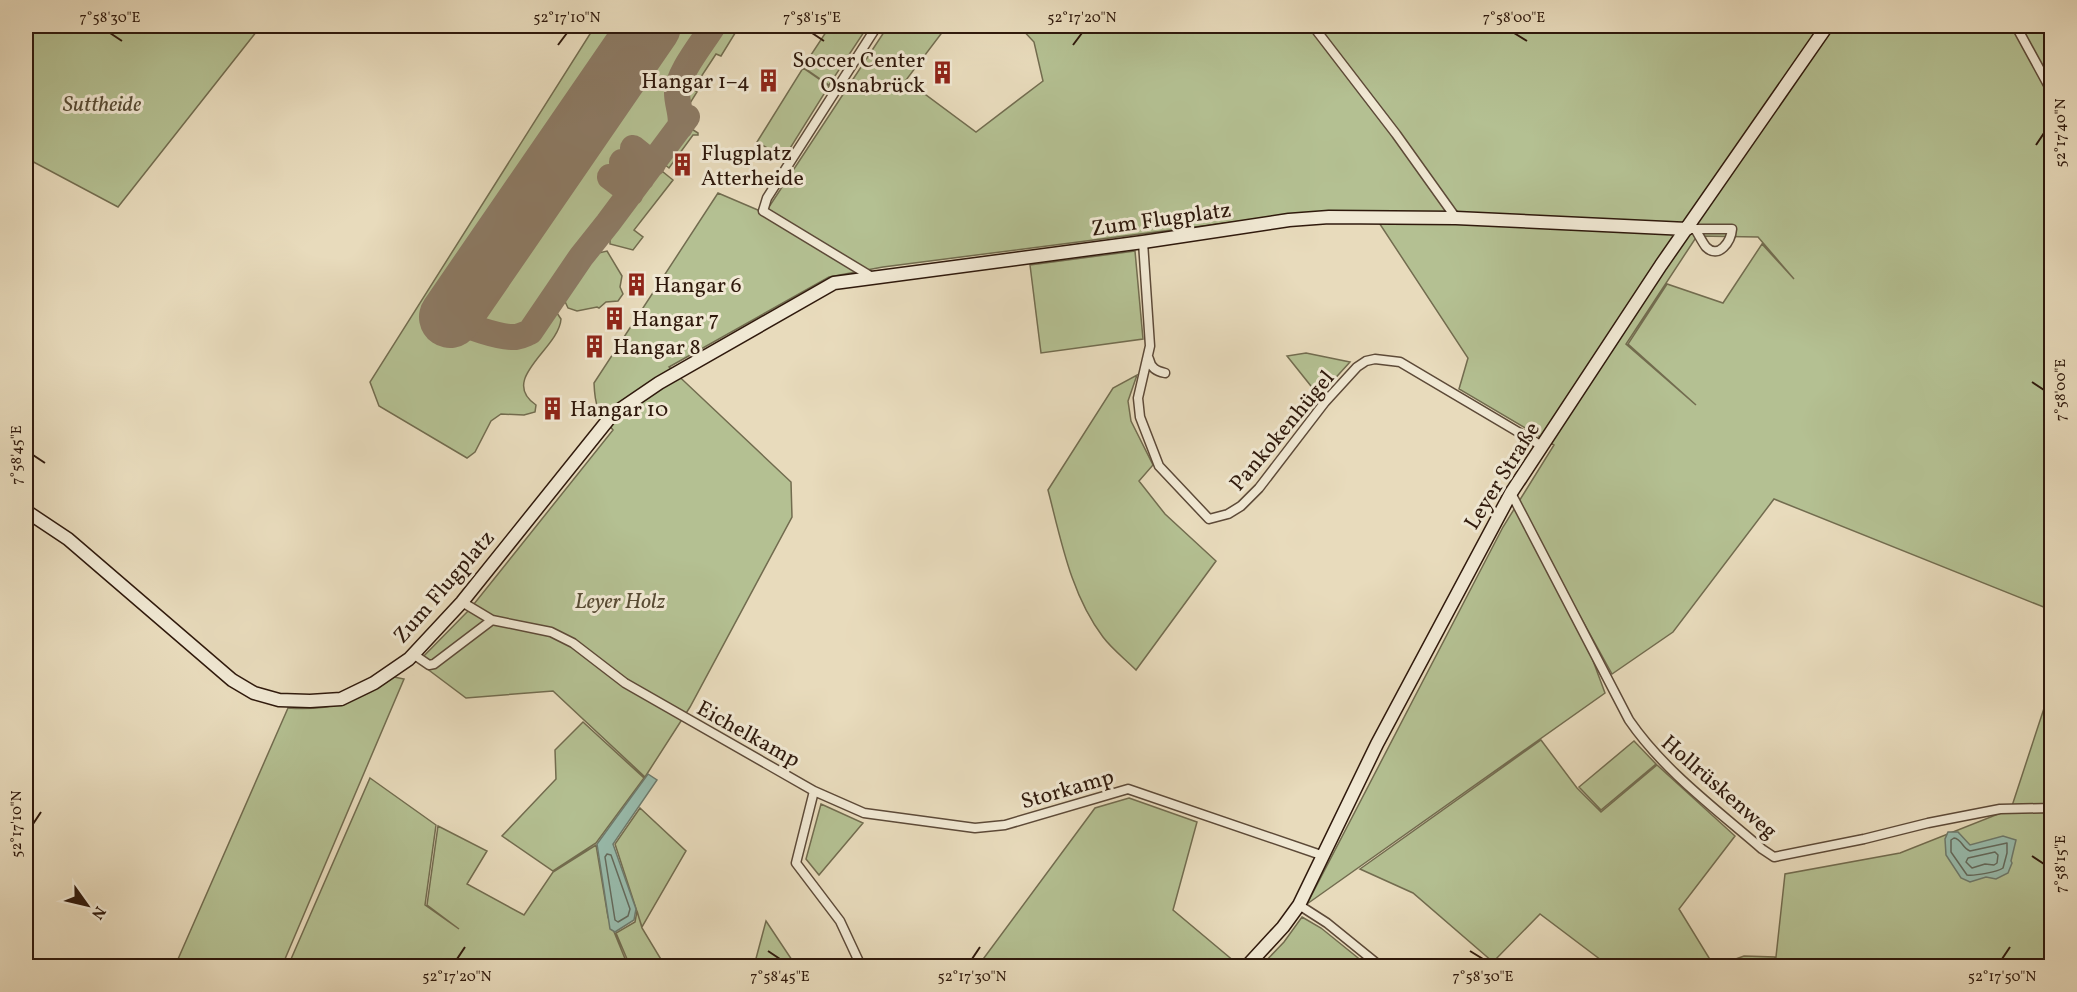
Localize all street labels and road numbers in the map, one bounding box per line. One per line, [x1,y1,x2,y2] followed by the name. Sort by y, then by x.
[1089,195,1233,246] street label: Zum Flugplatz
[1223,365,1343,499] street label: Pankokenhügel
[1458,416,1549,536] street label: Leyer Straße
[387,524,503,651] street label: Zum Flugplatz
[690,694,805,776] street label: Eichelkamp
[1653,729,1783,847] street label: Hollrüskenweg
[1017,762,1118,818] street label: Storkamp

